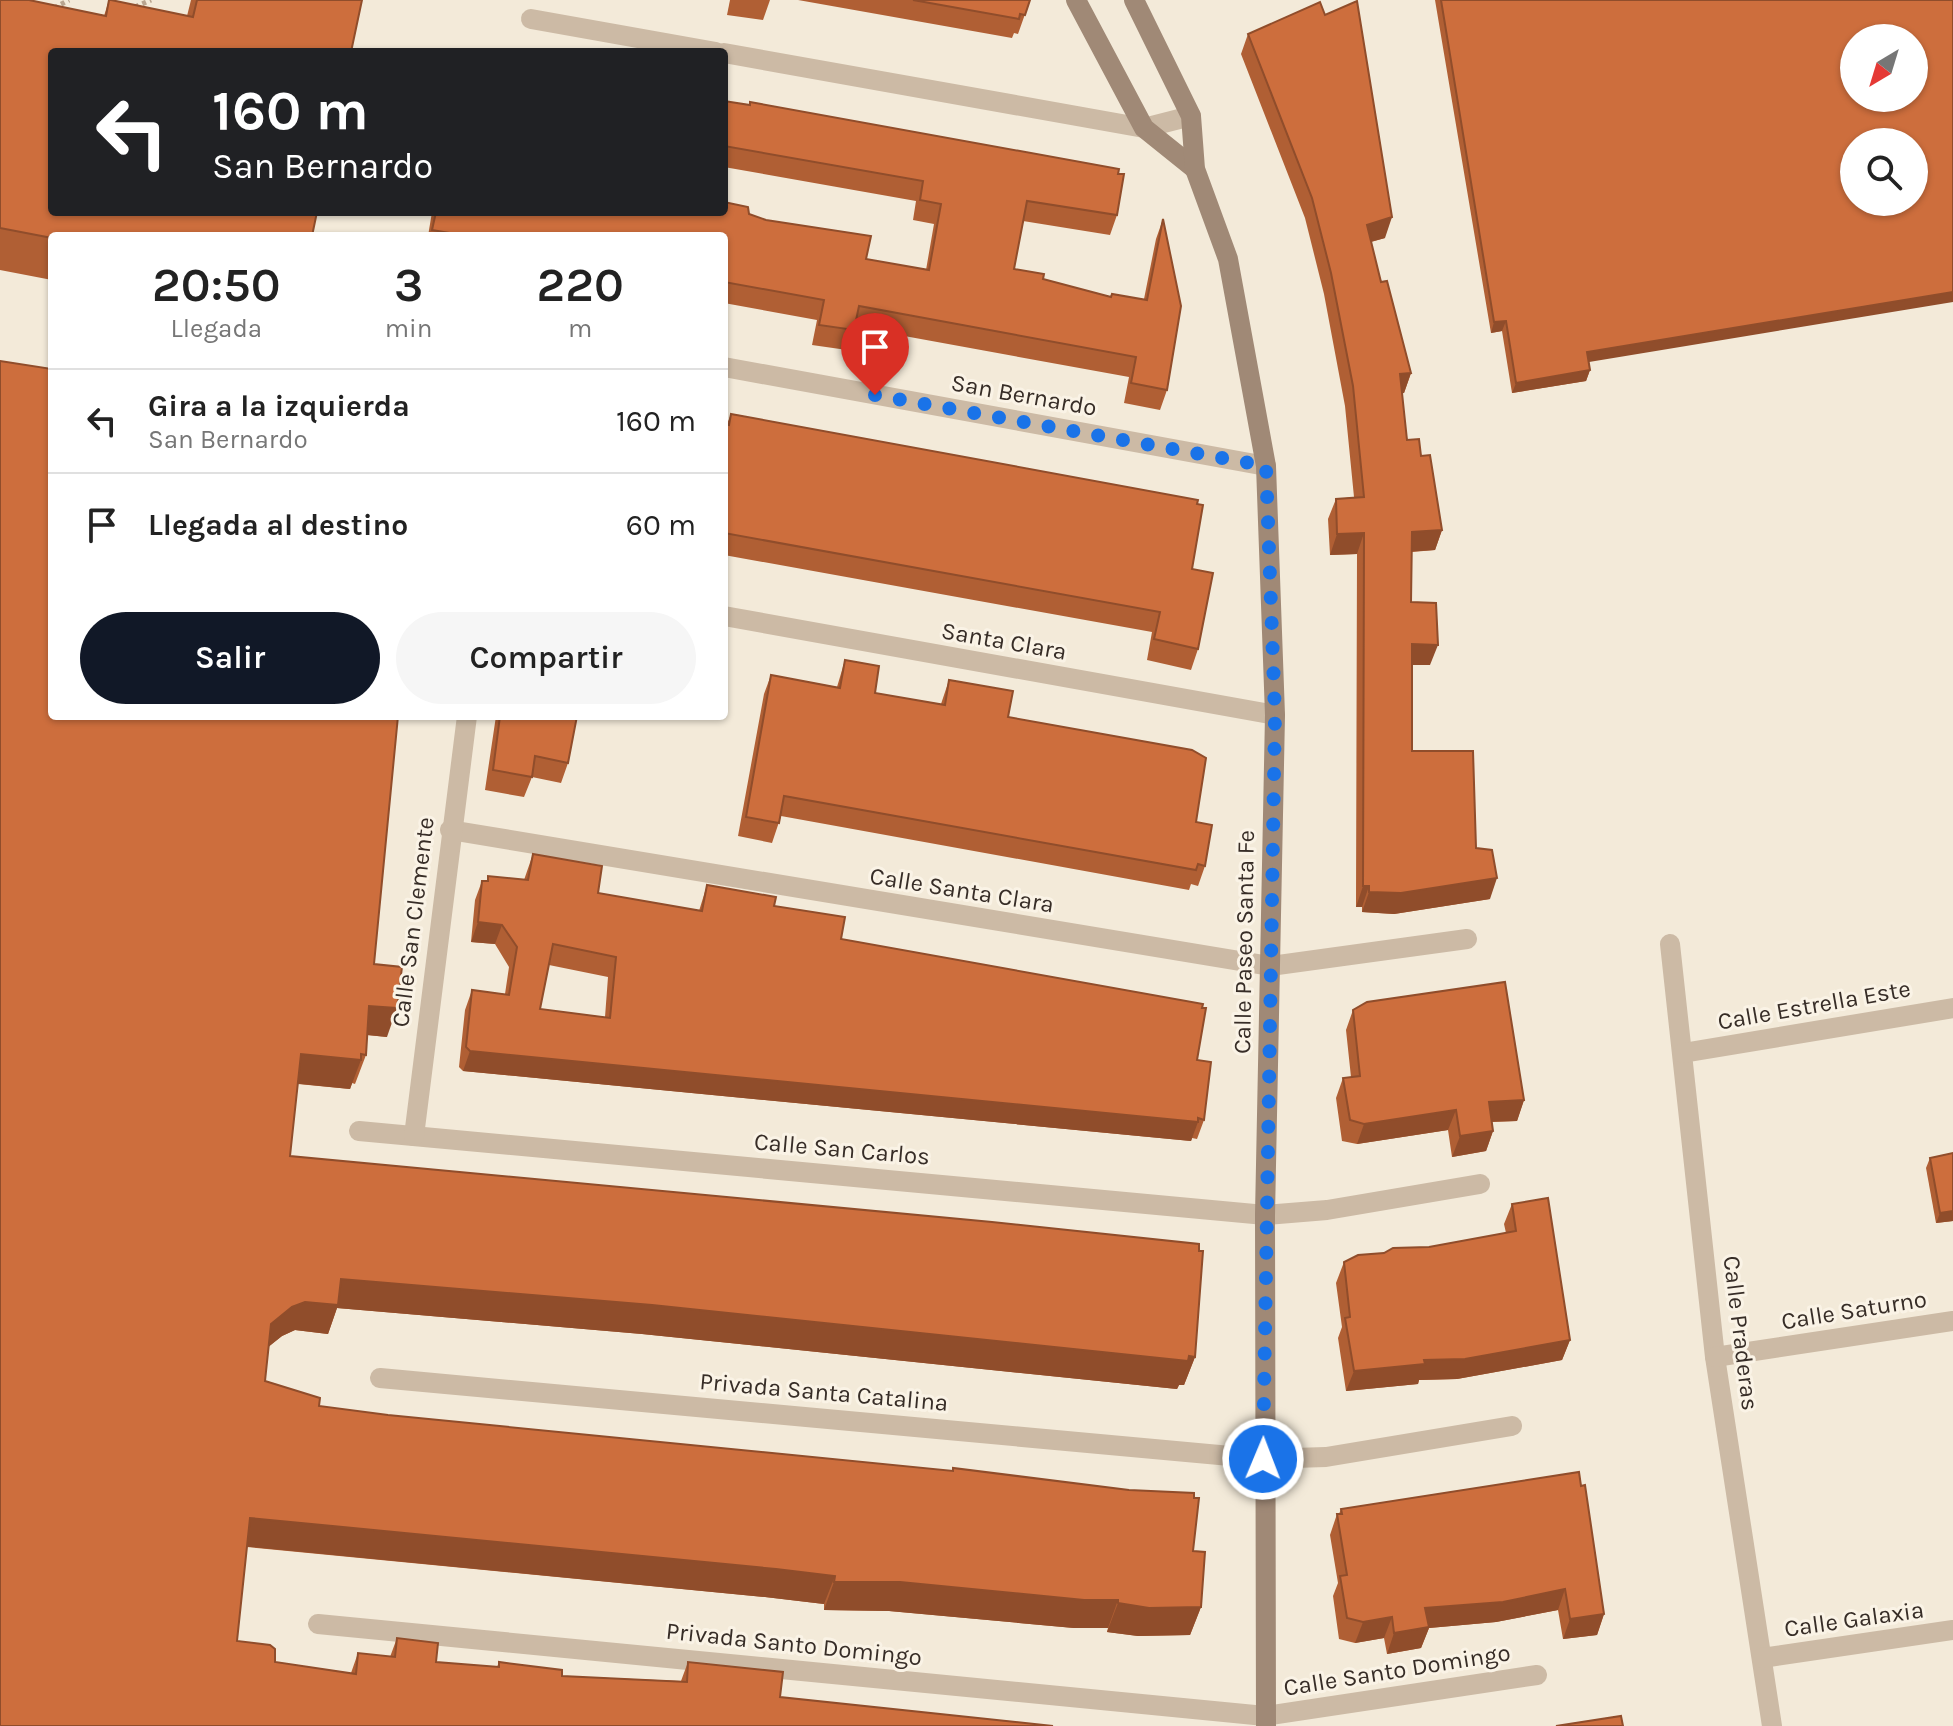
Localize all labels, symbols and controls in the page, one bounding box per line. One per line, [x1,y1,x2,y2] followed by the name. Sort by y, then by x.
[1840,24,1928,112] north arrow
[1840,24,1928,216] map controls
[212,78,369,143] text: 160 m
[80,80,184,184] icon: left
[1840,128,1928,216] button: search
[212,145,433,187] text: San Bernardo
[152,257,281,313] text: 20:50
[394,257,423,313] text: 3
[537,257,624,313] text: 220
[171,313,262,344] text: Llegada
[385,313,433,344] text: min
[568,313,592,344] text: m
[841,313,909,395] pin
[853,325,897,369] icon: arrive
[949,368,1099,422] street label: San Bernardo
[148,388,410,424] text: Gira a la izquierda
[80,399,124,443] icon: left
[616,403,696,439] text: 160 m
[148,424,308,455] text: San Bernardo
[80,503,124,547] icon: arrive
[148,507,408,543] text: Llegada al destino
[626,507,696,543] text: 60 m
[80,612,380,704] button: Salir
[396,612,696,704] button: Compartir
[939,616,1069,666] street label: Santa Clara
[386,815,440,1029] street label: Calle San Clemente
[1228,830,1260,1054] street label: Calle Paseo Santa Fe
[868,862,1056,918] street label: Calle Santa Clara
[1715,974,1913,1036] street label: Calle Estrella Este
[753,1127,931,1171] street label: Calle San Carlos
[1718,1254,1764,1412] street label: Calle Praderas
[1779,1285,1929,1335] street label: Calle Saturno
[699,1367,949,1417] street label: Privada Santa Catalina
[1221,1417,1305,1501] position arrow
[1782,1595,1926,1643] street label: Calle Galaxia
[665,1617,923,1671] street label: Privada Santo Domingo
[1282,1638,1512,1702] street label: Calle Santo Domingo

